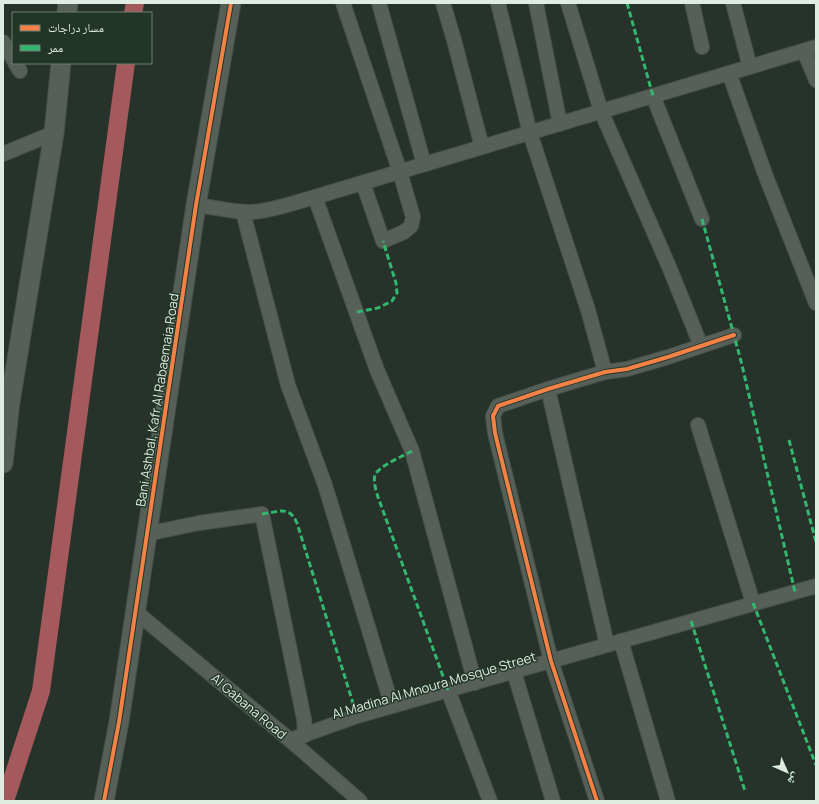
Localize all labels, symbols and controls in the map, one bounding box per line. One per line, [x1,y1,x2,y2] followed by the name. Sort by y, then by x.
[12,12,152,64] legend
[48,19,104,36] text: مسار دراجات
[47,39,63,56] text: ممر
[131,292,183,508] street label: Bani Ashbal, Kafr Al Rabaemaia Road
[330,647,538,723] street label: Al Madina Al Mnoura Mosque Street
[207,669,291,743] street label: Al Gabana Road
[767,752,807,792] north arrow
[784,769,804,789] text: ش

